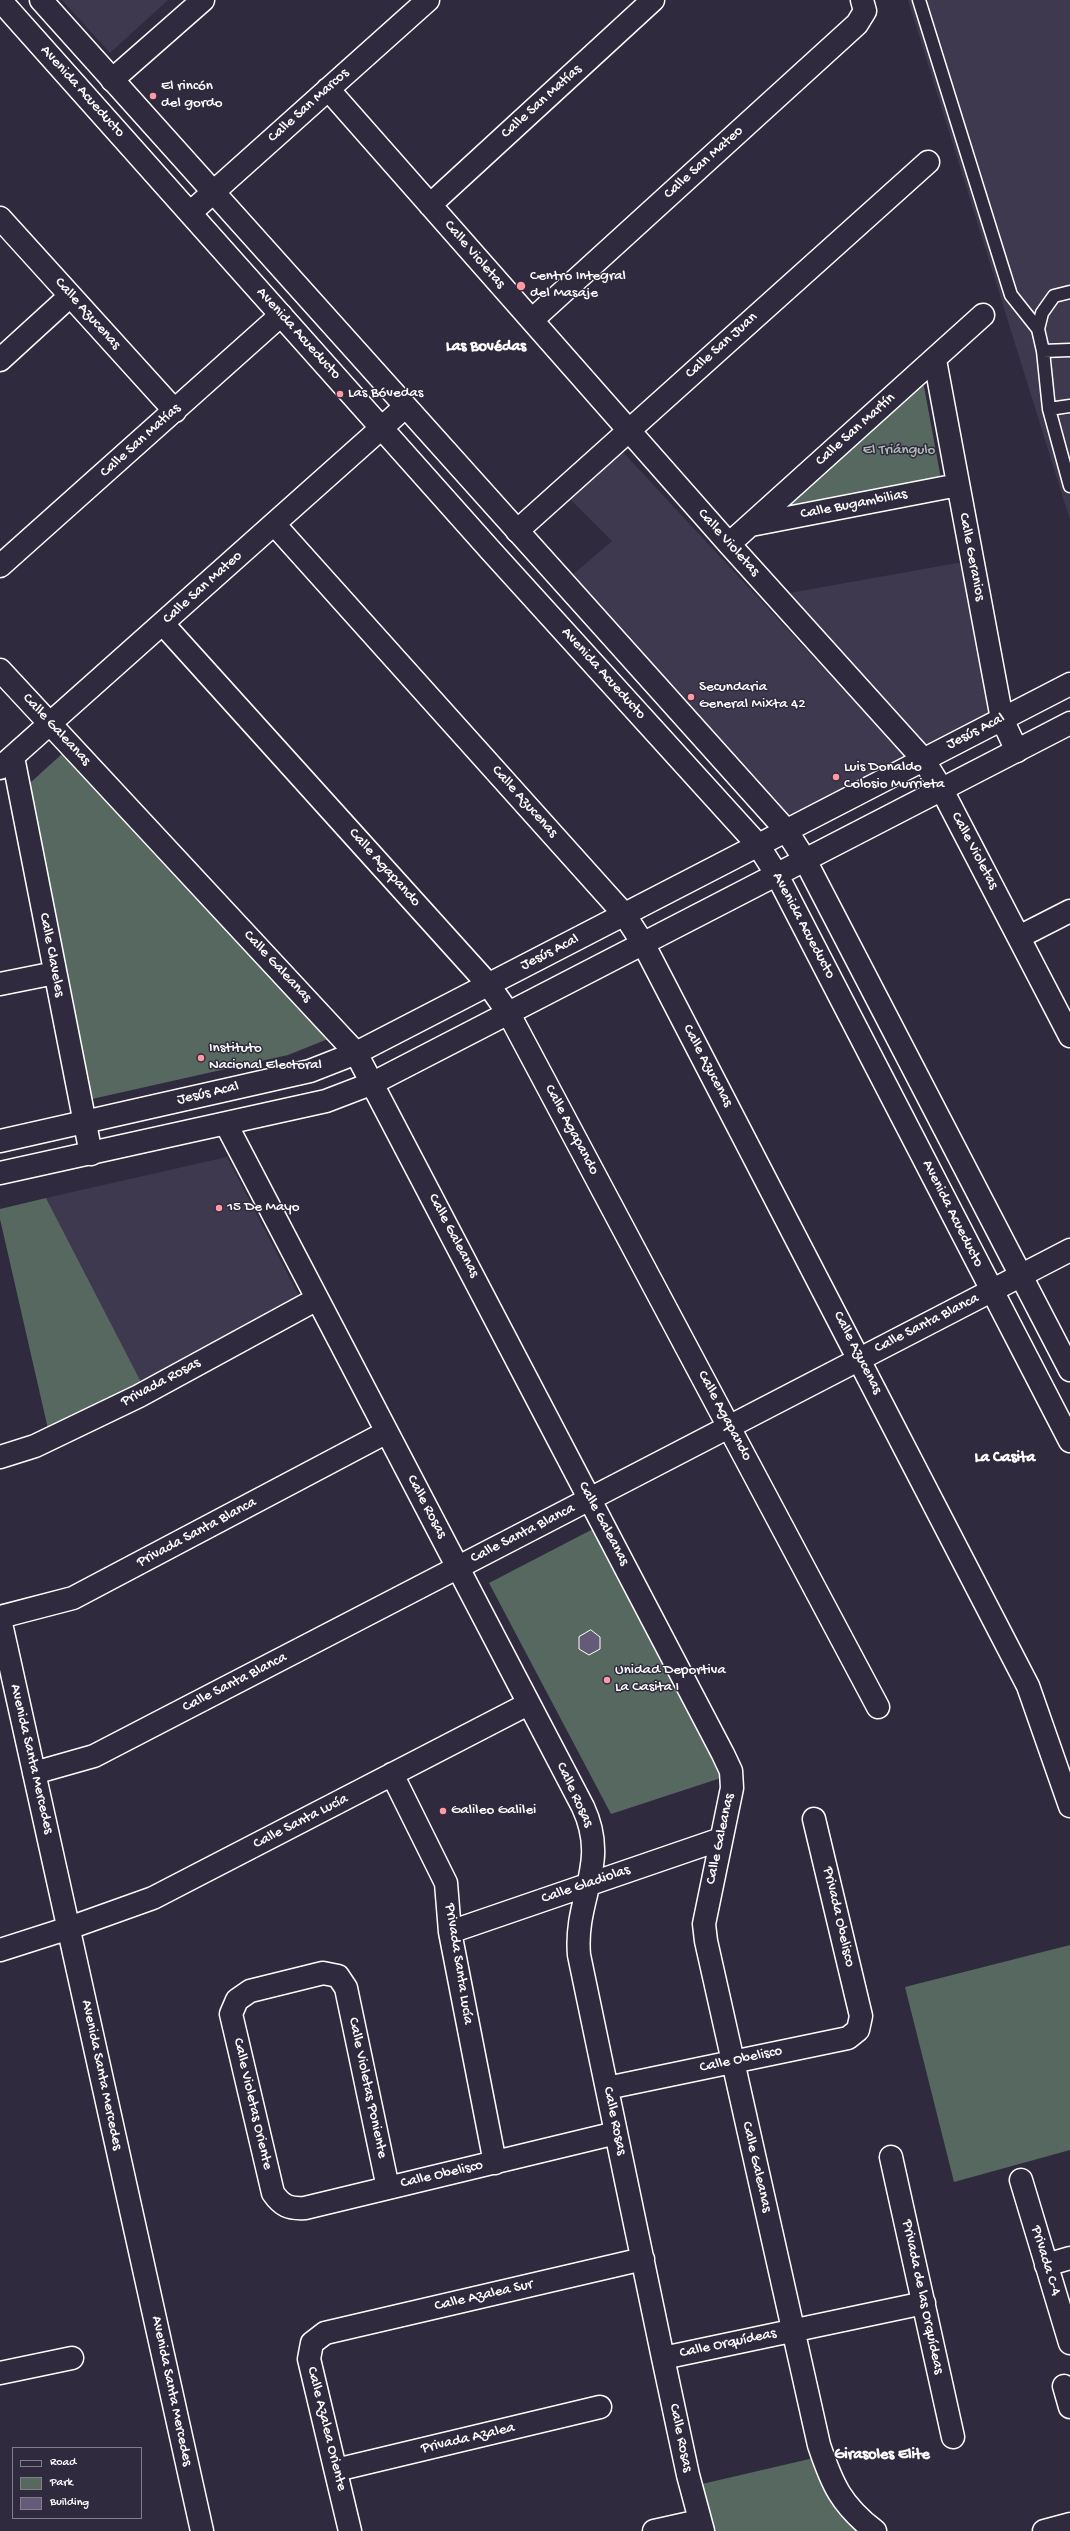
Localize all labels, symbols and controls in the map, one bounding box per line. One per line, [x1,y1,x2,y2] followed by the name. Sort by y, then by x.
[36,42,128,142] street label: Avenida Acueducto
[498,61,586,143] street label: Calle San Matías
[265,65,353,147] street label: Calle San Marcos
[161,78,223,113] place label: El rincón del gordo
[148,91,158,101] marker: El rincón del gordo
[661,123,747,203] street label: Calle San Mateo
[439,217,509,293] street label: Calle Violetas
[530,268,626,303] place label: Centro Integral del Masaje
[50,274,124,354] street label: Calle Azucenas
[515,280,527,292] marker: Centro Integral del Masaje
[252,284,344,384] street label: Avenida Acueducto
[682,309,762,383] street label: Calle San Juan
[446,338,526,358] district label: Las Bovédas
[348,385,423,403] place label: Las Bóvedas
[335,389,345,399] marker: Las Bóvedas
[812,390,900,470] street label: Calle San Martín
[97,400,185,482] street label: Calle San Matías
[863,442,935,460] park label: El Triángulo
[799,486,909,524] street label: Calle Bugambilias
[693,505,763,581] street label: Calle Violetas
[954,512,988,602] street label: Calle Geranios
[160,548,246,628] street label: Calle San Mateo
[557,624,649,724] street label: Avenida Acueducto
[699,679,806,714] place label: Secundaria General Mixta 42
[18,690,94,770] street label: Calle Galeanas
[686,692,696,702] marker: Secundaria General Mixta 42
[944,710,1008,754] street label: Jesús Acal
[844,759,945,794] place label: Luis Donaldo Colosio Murrieta
[487,762,561,842] street label: Calle Azucenas
[831,772,841,782] marker: Luis Donaldo Colosio Murrieta
[946,809,1002,893] street label: Calle Violetas
[344,825,424,911] street label: Calle Agapando
[767,870,839,982] street label: Avenida Acueducto
[34,912,68,998] street label: Calle Claveles
[239,927,315,1007] street label: Calle Galeanas
[518,931,582,975] street label: Jesús Acal
[678,1022,736,1110] street label: Calle Azucenas
[209,1040,322,1075] place label: Instituto Nacional Electoral
[196,1053,206,1063] marker: Instituto Nacional Electoral
[175,1078,241,1110] street label: Jesús Acal
[540,1082,602,1178] street label: Calle Agapando
[917,1157,987,1271] street label: Avenida Acueducto
[423,1191,483,1281] street label: Calle Galeanas
[227,1199,299,1217] place label: 15 De Mayo
[214,1203,224,1213] marker: 15 De Mayo
[872,1290,982,1358] street label: Calle Santa Blanca
[828,1309,886,1397] street label: Calle Azucenas
[118,1355,204,1411] street label: Privada Rosas
[693,1368,755,1464] street label: Calle Agapando
[975,1449,1035,1469] district label: La Casita
[402,1472,450,1542] street label: Calle Rosas
[573,1479,633,1569] street label: Calle Galeanas
[134,1494,260,1572] street label: Privada Santa Blanca
[468,1500,578,1568] street label: Calle Santa Blanca
[180,1649,290,1717] street label: Calle Santa Blanca
[615,1662,726,1697] place label: Unidad Deportiva La Casita I
[602,1675,612,1685] marker: Unidad Deportiva La Casita I
[5,1682,57,1836] street label: Avenida Santa Mercedes
[551,1760,597,1830] street label: Calle Rosas
[251,1790,351,1854] street label: Calle Santa Lucía
[703,1792,739,1886] street label: Calle Galeanas
[451,1802,536,1820] place label: Galileo Galilei
[438,1806,448,1816] marker: Galileo Galilei
[539,1861,633,1909] street label: Calle Gladiolas
[818,1865,858,1969] street label: Privada Obelisco
[440,1902,476,2026] street label: Privada Santa Lucía
[76,1998,126,2152] street label: Avenida Santa Mercedes
[343,2016,391,2160] street label: Calle Violetas Poniente
[228,2036,276,2172] street label: Calle Violetas Oriente
[698,2042,784,2078] street label: Calle Obelisco
[598,2085,630,2157] street label: Calle Rosas
[737,2120,775,2214] street label: Calle Galeanas
[399,2157,485,2193] street label: Calle Obelisco
[897,2218,947,2376] street label: Privada de las Orquídeas
[1026,2224,1064,2298] street label: Privada C-4
[433,2276,535,2316] street label: Calle Azalea Sur
[146,2314,196,2468] street label: Avenida Santa Mercedes
[678,2325,778,2363] street label: Calle Orquídeas
[302,2365,350,2493] street label: Calle Azalea Oriente
[664,2402,696,2474] street label: Calle Rosas
[419,2419,517,2459] street label: Privada Azalea
[834,2446,930,2466] district label: Girasoles Elite
[12,2447,142,2519] legend
[50,2456,76,2470] text: Road
[50,2476,73,2490] text: Park
[50,2496,89,2510] text: Building

